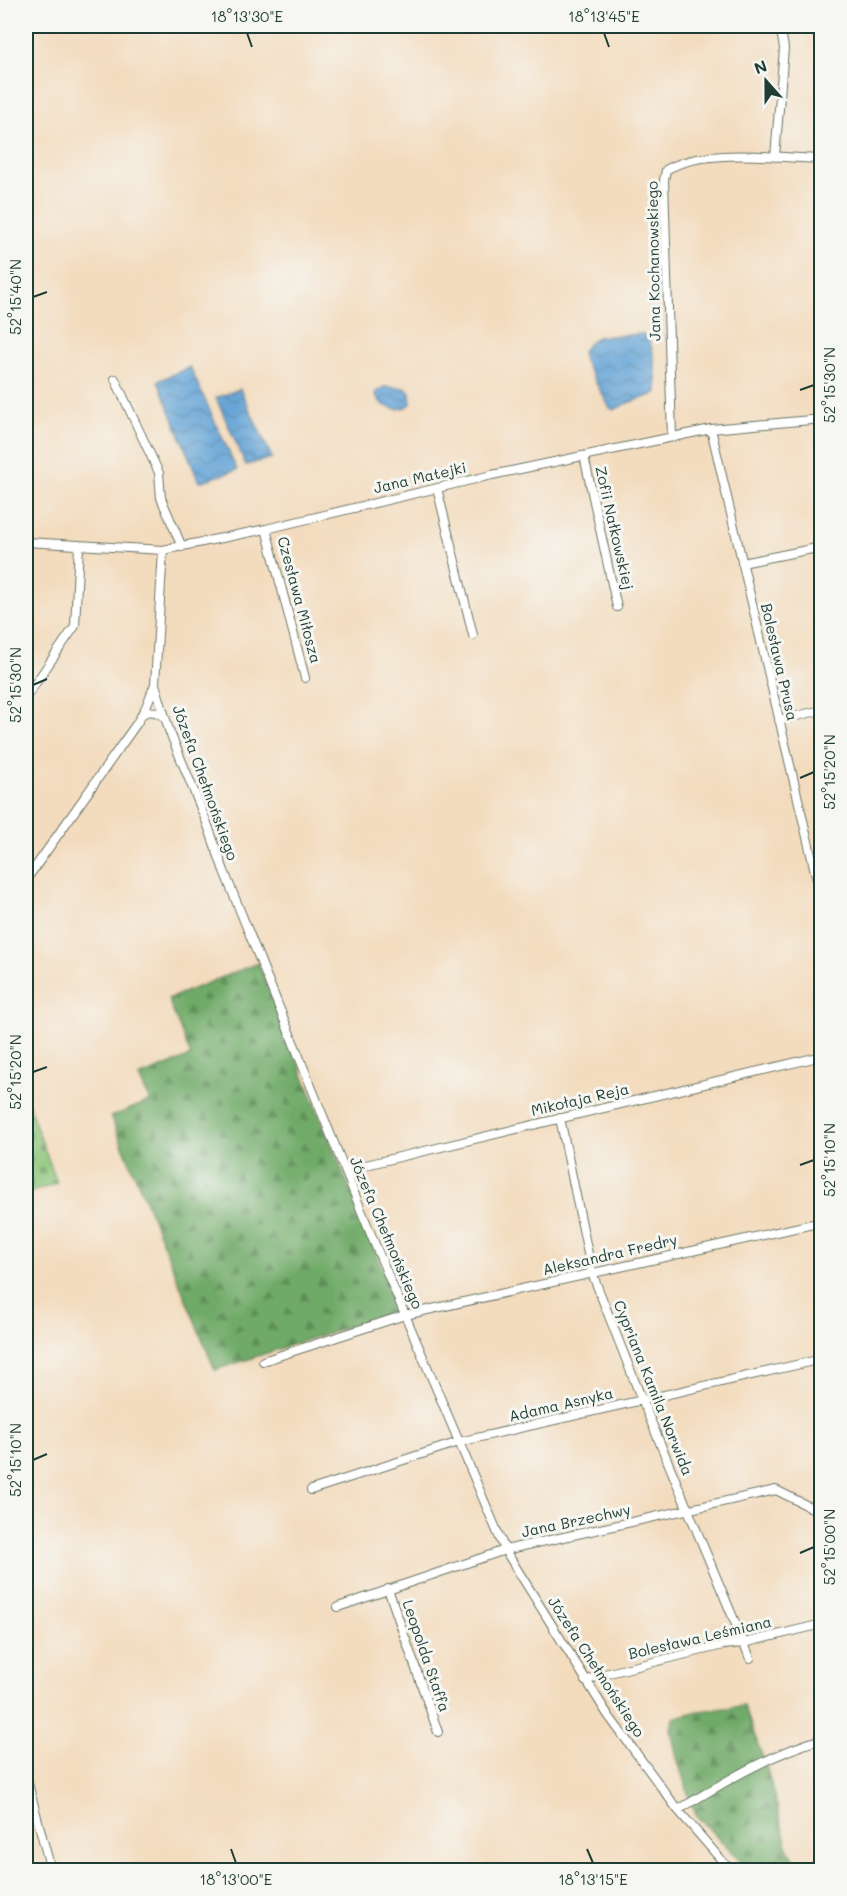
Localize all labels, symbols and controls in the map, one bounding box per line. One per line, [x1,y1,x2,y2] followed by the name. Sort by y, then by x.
[211,6,284,26] text: 18°13'30"E
[568,6,640,26] text: 18°13'45"E
[736,51,796,111] north arrow
[751,55,770,79] text: N
[642,181,664,341] street label: Jana Kochanowskiego
[5,259,25,335] text: 52°15'40"N
[819,347,839,423] text: 52°15'30"N
[371,457,468,497] street label: Jana Matejki
[591,464,639,592] street label: Zofii Nałkowskiej
[273,534,327,665] street label: Czesława Miłosza
[757,601,803,722] street label: Bolesława Prusa
[5,647,25,723] text: 52°15'30"N
[169,702,243,863] street label: Józefa Chełmońskiego
[819,734,839,810] text: 52°15'20"N
[5,1034,25,1110] text: 52°15'20"N
[529,1078,631,1120] street label: Mikołaja Reja
[819,1123,839,1197] text: 52°15'10"N
[346,1153,428,1312] street label: Józefa Chełmońskiego
[540,1229,679,1279] street label: Aleksandra Fredry
[610,1297,698,1478] street label: Cypriana Kamila Norwida
[507,1382,615,1426] street label: Adama Asnyka
[5,1423,25,1497] text: 52°15'10"N
[519,1499,632,1541] street label: Jana Brzechwy
[819,1509,839,1585] text: 52°15'00"N
[544,1592,650,1741] street label: Józefa Chełmońskiego
[398,1597,455,1714] street label: Leopolda Staffa
[626,1611,773,1663] street label: Bolesława Leśmiana
[200,1869,273,1889] text: 18°13'00"E
[558,1869,628,1889] text: 18°13'15"E

